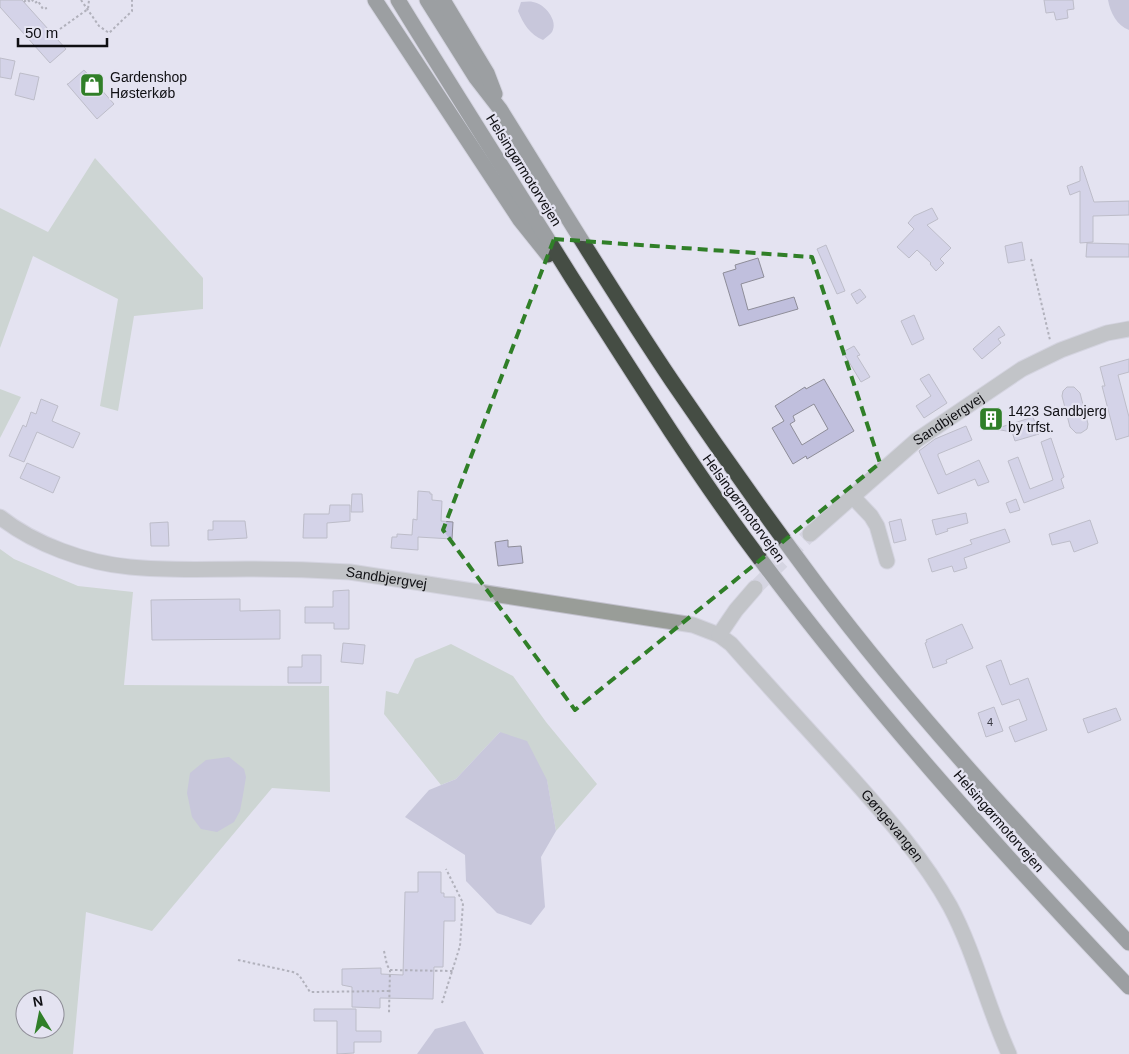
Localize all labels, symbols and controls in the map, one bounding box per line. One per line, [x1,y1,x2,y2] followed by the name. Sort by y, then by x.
[18,15,106,47] scale bar
[25,24,58,41] text: 50 m
[110,69,187,101] place label: Gardenshop Høsterkøb
[79,72,105,98] shop icon: Gardenshop Høsterkøb
[483,111,565,229] street label: Helsingørmotorvejen
[910,389,987,449] street label: Sandbjergvej
[1008,403,1107,435] place label: 1423 Sandbjerg by trfst.
[978,406,1004,432] building icon: 1423 Sandbjerg by trfst.
[700,451,788,565] street label: Helsingørmotorvejen
[345,563,428,592] street label: Sandbjergvej
[987,716,993,728] house number: 4
[951,767,1047,875] street label: Helsingørmotorvejen
[858,786,927,865] street label: Gøngevangen
[15,989,65,1039] north arrow
[31,992,44,1010] text: N

